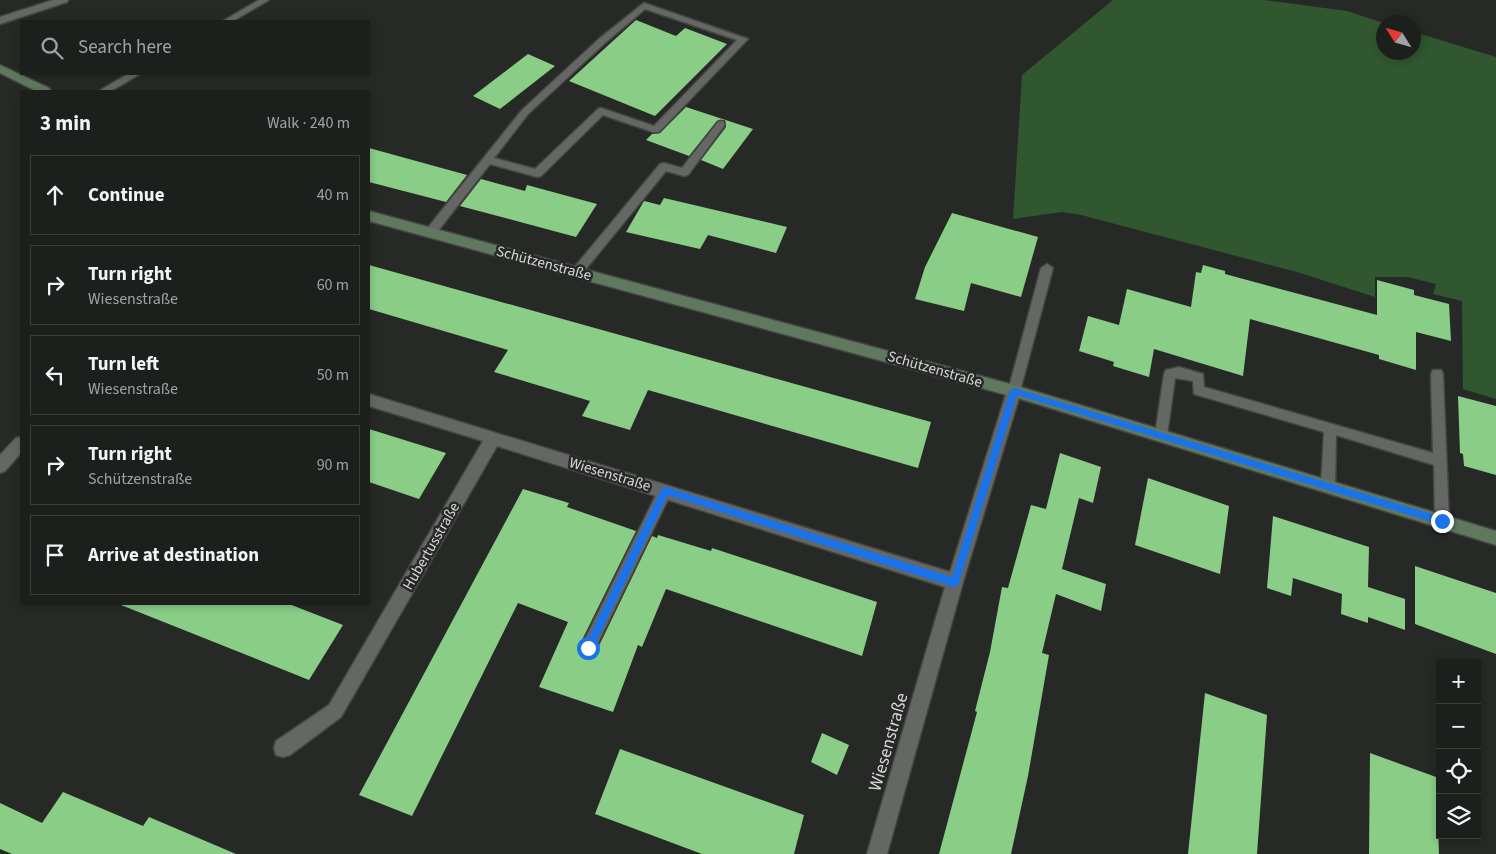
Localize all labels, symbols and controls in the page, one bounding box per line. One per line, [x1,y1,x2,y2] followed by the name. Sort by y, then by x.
[1376,15,1421,60] north arrow
[20,20,370,75] search box
[38,34,66,62] icon: search
[78,34,172,61] text: Search here
[40,108,91,138] text: 3 min
[267,112,350,134] text: Walk · 240 m
[41,181,69,209] icon: ahead
[88,182,165,209] text: Continue
[317,184,349,206] text: 40 m
[494,241,594,286] street label: Schützenstraße
[88,261,172,288] text: Turn right
[41,271,69,299] icon: right
[317,274,349,296] text: 60 m
[88,288,178,310] text: Wiesenstraße
[885,346,985,393] street label: Schützenstraße
[88,351,159,378] text: Turn left
[41,361,69,389] icon: left
[317,364,349,386] text: 50 m
[88,378,178,400] text: Wiesenstraße
[88,441,172,468] text: Turn right
[41,451,69,479] icon: right
[566,452,653,497] street label: Wiesenstraße
[317,454,349,476] text: 90 m
[88,468,192,490] text: Schützenstraße
[398,499,465,594] street label: Hubertusstraße
[1431,510,1454,533] route end
[41,541,69,569] icon: arrive
[88,542,259,569] text: Arrive at destination
[577,637,600,660] route start
[1436,659,1481,839] map controls
[1436,659,1481,704] button: +
[863,690,914,794] street label: Wiesenstraße
[1436,704,1481,749] button: −
[1436,749,1481,794] button: locate
[1436,794,1481,839] button: layers

